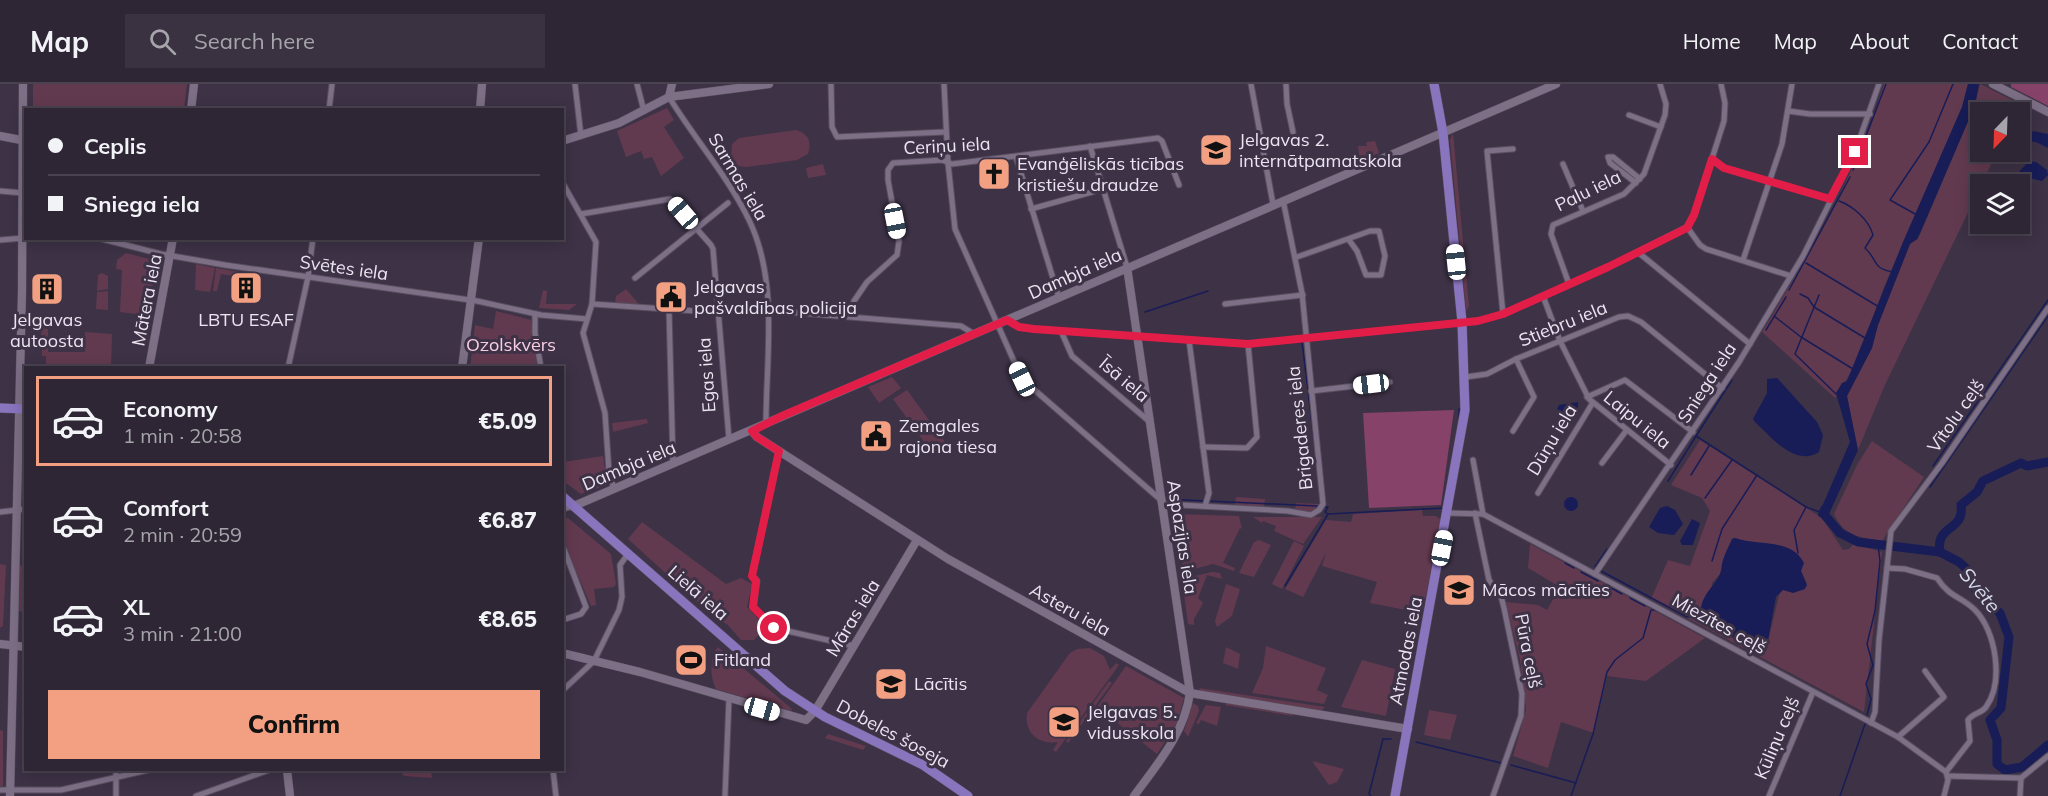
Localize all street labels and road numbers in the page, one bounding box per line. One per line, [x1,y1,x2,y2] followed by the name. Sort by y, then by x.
[703,129,774,225] street label: Sarmas iela
[903,132,991,160] street label: Ceriņu iela
[1551,165,1625,216] street label: Palu iela
[1025,243,1125,304] street label: Dambja iela
[298,250,390,285] street label: Svētes iela
[126,252,167,348] street label: Mātera iela
[1515,295,1610,352] street label: Stiebru iela
[692,337,721,413] street label: Egas iela
[1672,338,1741,427] street label: Sniega iela
[1094,351,1154,407] street label: Īsā iela
[1282,365,1317,491] street label: Brigaderes iela
[1922,374,1990,457] street label: Vītolu ceļš
[1599,386,1676,454] street label: Laipu iela
[1521,400,1583,480] street label: Dūņu iela
[578,435,679,496] street label: Dambja iela
[1162,478,1203,596] street label: Aspazijas iela
[663,560,733,625] street label: Lielā iela
[820,575,885,661] street label: Māras iela
[1026,578,1115,641] street label: Asteru iela
[1667,588,1771,660] street label: Miezītes ceļš
[1384,595,1427,707] street label: Atmodas iela
[1509,612,1547,690] street label: Pūra ceļš
[1749,693,1805,783] street label: Kūliņu ceļš
[833,694,954,773] street label: Dobeles šoseja

